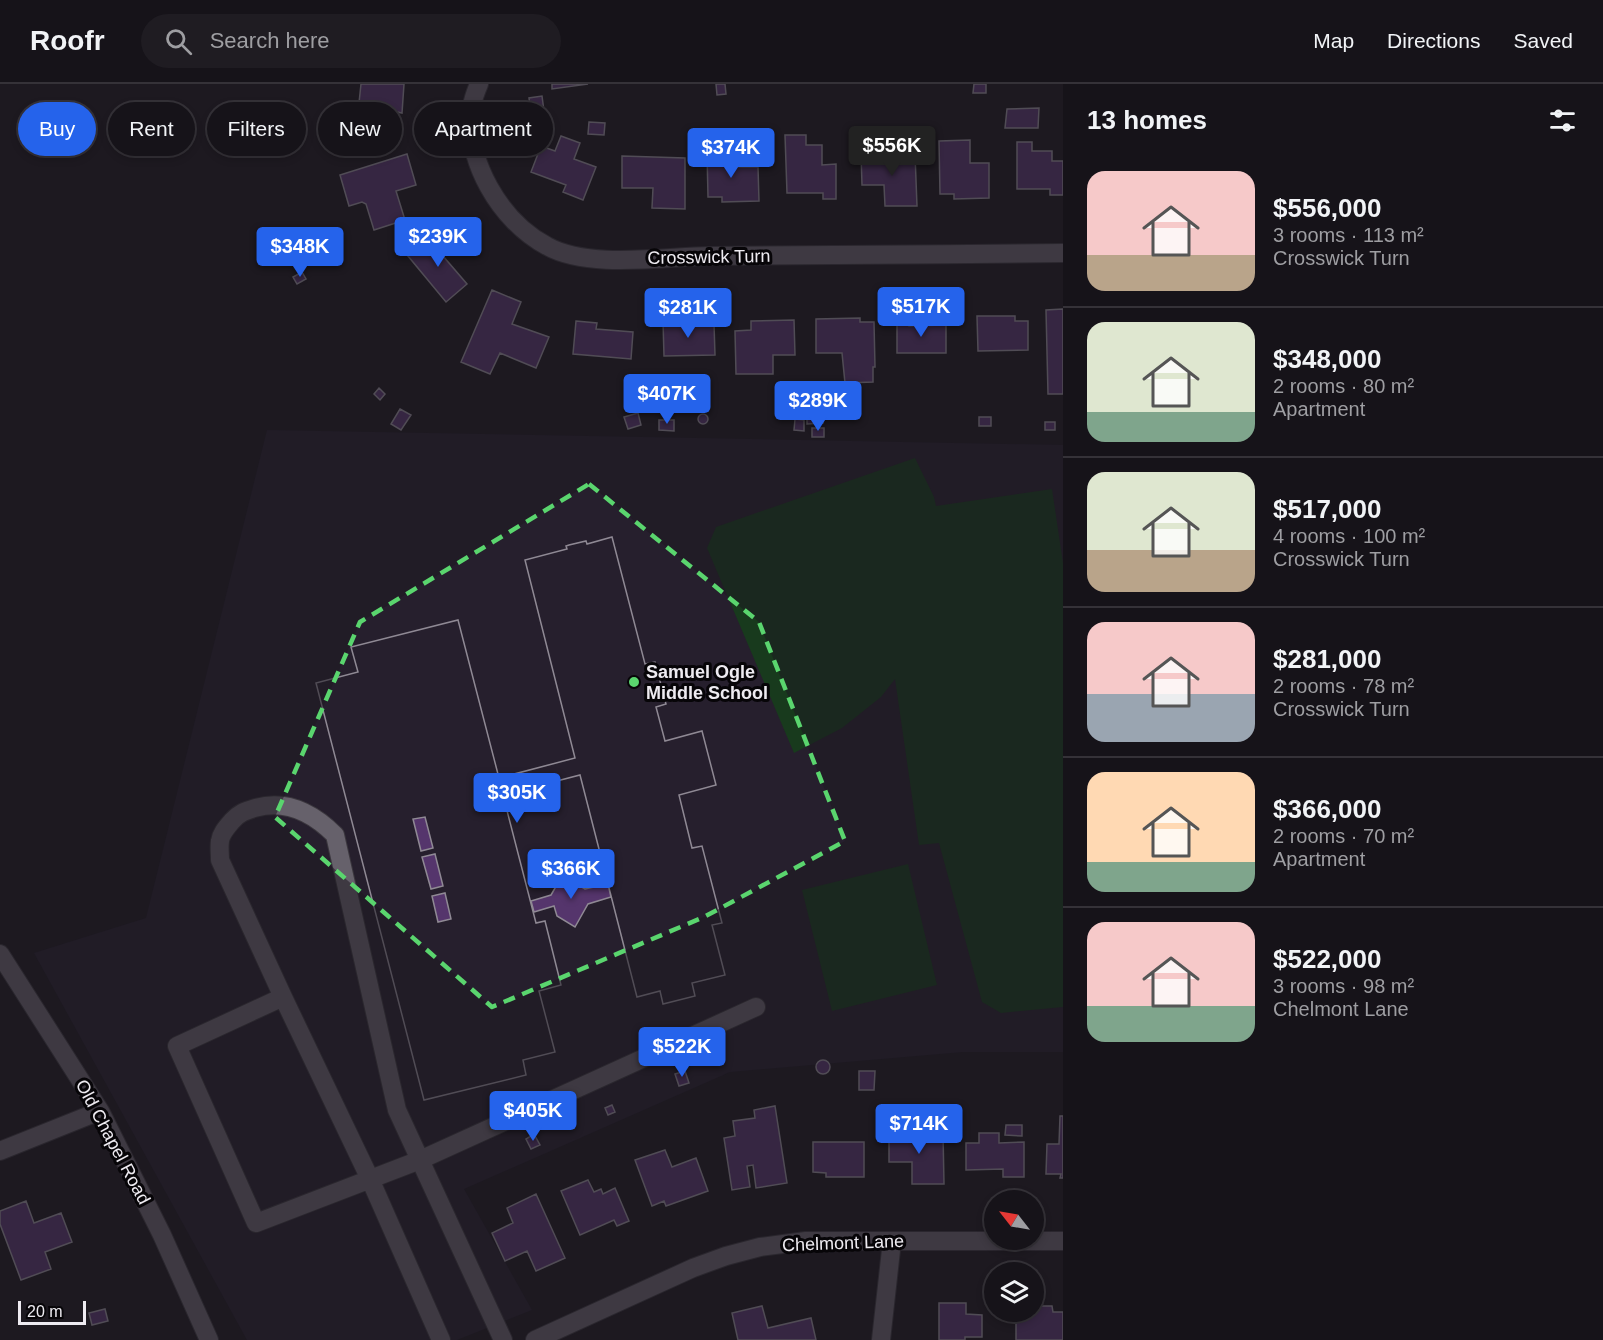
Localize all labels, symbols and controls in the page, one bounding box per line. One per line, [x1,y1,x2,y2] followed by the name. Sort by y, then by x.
[141,14,561,68] search box
[30,25,105,56] text: Roofr
[162,25,195,58] icon: search
[210,28,330,53] text: Search here
[1313,29,1354,52] text: Map
[1387,29,1480,52] text: Directions
[1513,29,1573,52] text: Saved
[18,102,96,156] chip: Buy
[108,102,195,156] chip: Rent
[207,102,306,156] chip: Filters
[318,102,402,156] chip: New
[414,102,553,156] chip: Apartment
[1546,104,1579,137] icon: filters
[1087,105,1207,135] text: 13 homes
[850,126,934,177] pin: $556K
[689,128,773,179] pin: $374K
[863,134,921,156] text: $556K
[702,136,760,158] text: $374K
[1273,193,1381,223] text: $556,000
[1135,195,1207,267] icon: home
[396,217,480,268] pin: $239K
[1273,224,1424,246] text: 3 rooms · 113 m²
[409,225,467,247] text: $239K
[258,227,342,278] pin: $348K
[271,235,329,257] text: $348K
[647,246,771,268] street label: Crosswick Turn
[1273,247,1410,269] text: Crosswick Turn
[879,287,963,338] pin: $517K
[646,288,730,339] pin: $281K
[892,295,950,317] text: $517K
[659,296,717,318] text: $281K
[1273,344,1381,374] text: $348,000
[1135,346,1207,418] icon: home
[625,374,709,425] pin: $407K
[1273,375,1414,397] text: 2 rooms · 80 m²
[776,381,860,432] pin: $289K
[638,382,696,404] text: $407K
[789,389,847,411] text: $289K
[1273,398,1365,420] text: Apartment
[1273,494,1381,524] text: $517,000
[1135,496,1207,568] icon: home
[1273,525,1425,547] text: 4 rooms · 100 m²
[1273,548,1410,570] text: Crosswick Turn
[1273,644,1381,674] text: $281,000
[1135,646,1207,718] icon: home
[646,662,768,703] place label: Samuel Ogle Middle School
[627,675,641,689] marker: Samuel Ogle Middle School
[1273,675,1414,697] text: 2 rooms · 78 m²
[1273,698,1410,720] text: Crosswick Turn
[475,773,559,824] pin: $305K
[488,781,546,803] text: $305K
[1273,794,1381,824] text: $366,000
[1135,796,1207,868] icon: home
[1273,825,1414,847] text: 2 rooms · 70 m²
[1273,848,1365,870] text: Apartment
[529,849,613,900] pin: $366K
[542,857,600,879] text: $366K
[1273,944,1381,974] text: $522,000
[1135,946,1207,1018] icon: home
[1273,975,1414,997] text: 3 rooms · 98 m²
[1273,998,1409,1020] text: Chelmont Lane
[640,1027,724,1078] pin: $522K
[653,1035,711,1057] text: $522K
[72,1076,154,1208] street label: Old Chapel Road
[491,1091,575,1142] pin: $405K
[504,1099,562,1121] text: $405K
[877,1104,961,1155] pin: $714K
[890,1112,948,1134] text: $714K
[984,1190,1044,1250] north arrow
[984,1190,1044,1322] map controls
[782,1231,904,1255] street label: Chelmont Lane
[984,1262,1044,1322] button: layers
[18,1298,86,1326] scale bar
[27,1303,63,1320] text: 20 m

